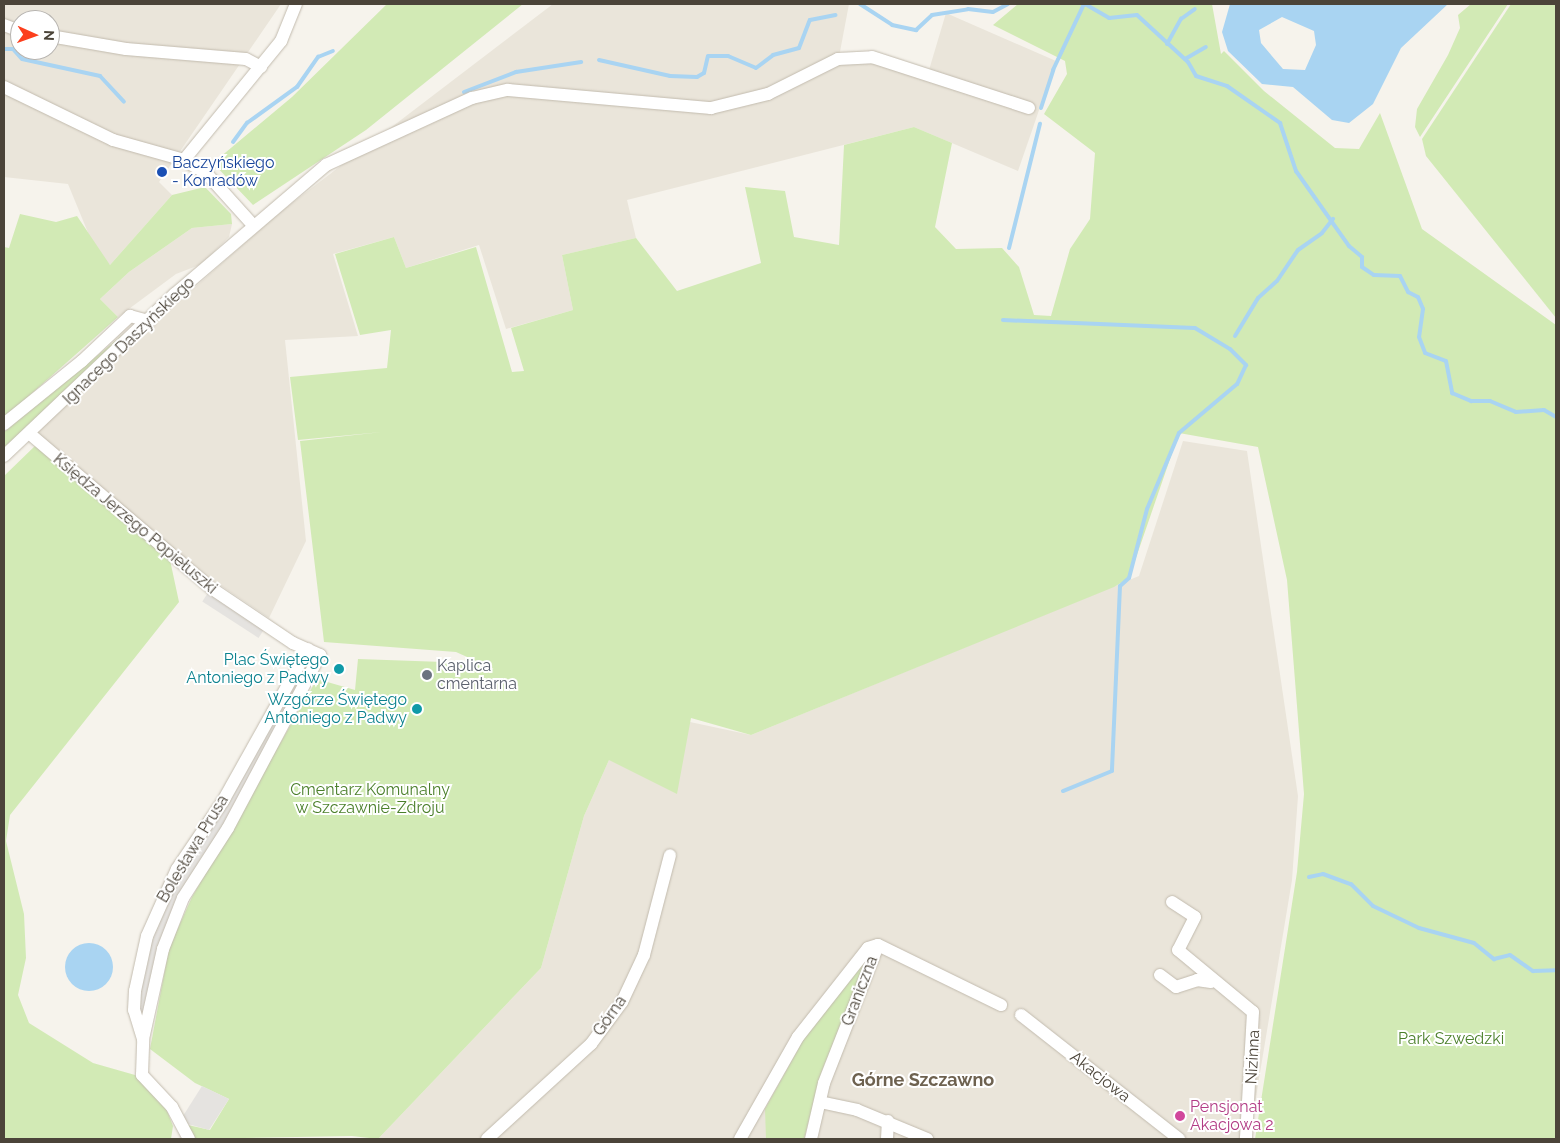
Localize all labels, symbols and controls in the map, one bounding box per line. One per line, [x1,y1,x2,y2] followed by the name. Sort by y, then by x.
[10,10,60,60] north arrow
[41,30,57,41] text: N
[172,153,275,191] place label: Baczyńskiego - Konradów
[156,166,168,178] marker: Baczyńskiego - Konradów
[59,273,199,409] street label: Ignacego Daszyńskiego
[49,450,221,598] street label: Księdza Jerzego Popiełuszki
[186,650,329,688] place label: Plac Świętego Antoniego z Padwy
[437,656,517,694] place label: Kaplica cmentarna
[333,663,345,675] marker: Plac Świętego Antoniego z Padwy
[421,669,433,681] marker: Kaplica cmentarna
[264,690,407,728] place label: Wzgórze Świętego Antoniego z Padwy
[411,703,423,715] marker: Wzgórze Świętego Antoniego z Padwy
[290,780,450,818] park label: Cmentarz Komunalny w Szczawnie-Zdroju
[153,792,233,906] street label: Bolesława Prusa
[838,953,882,1029] street label: Graniczna
[589,992,631,1040] street label: Górna
[1242,1029,1264,1085] street label: Nizinna
[1398,1029,1504,1049] park label: Park Szwedzki
[1066,1048,1134,1106] street label: Akacjowa
[852,1069,994,1091] district label: Górne Szczawno
[1190,1097,1274,1135] place label: Pensjonat Akacjowa 2
[1174,1110,1186,1122] marker: Pensjonat Akacjowa 2

